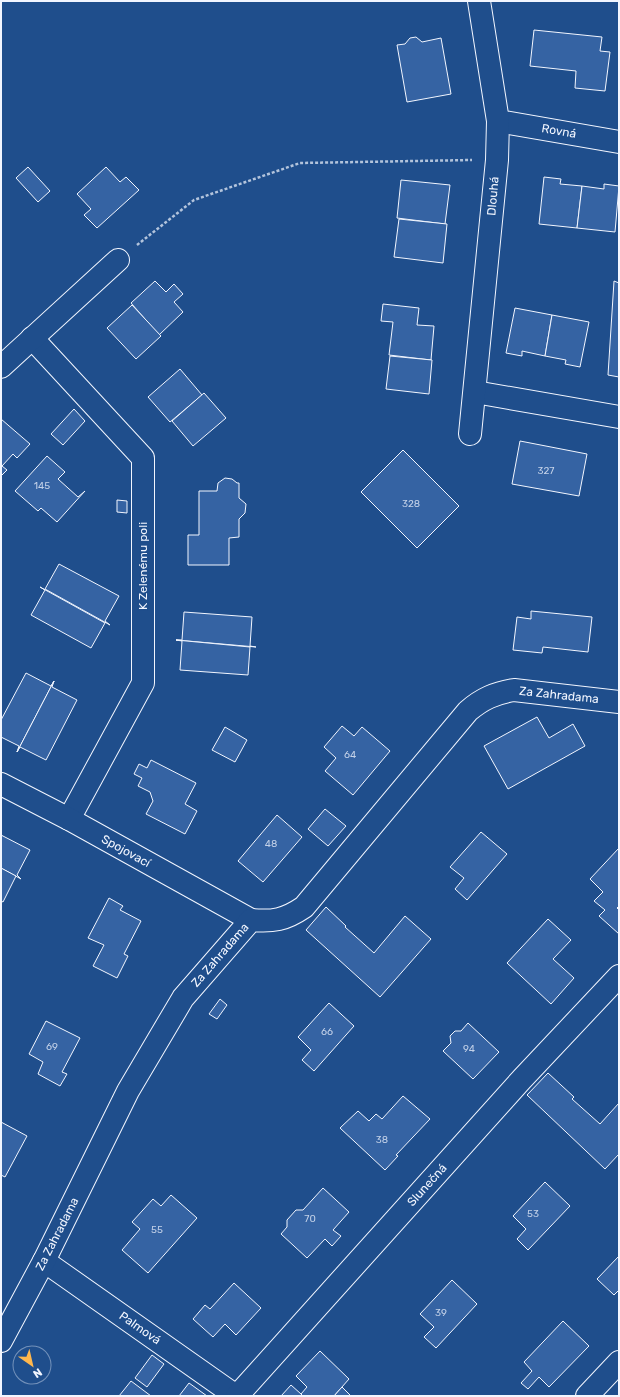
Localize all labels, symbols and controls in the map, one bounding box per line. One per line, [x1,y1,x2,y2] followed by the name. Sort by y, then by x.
[541,121,577,141] street label: Rovná
[484,176,502,216] street label: Dlouhá
[537,465,555,477] house number: 327
[34,480,50,492] house number: 145
[402,498,420,510] house number: 328
[136,522,150,610] street label: K Zelenému poli
[518,684,600,706] street label: Za Zahradama
[344,749,356,761] house number: 64
[99,832,154,871] street label: Spojovací
[265,838,277,850] house number: 48
[188,920,252,990] street label: Za Zahradama
[321,1026,333,1038] house number: 66
[46,1041,58,1053] house number: 69
[463,1043,475,1055] house number: 94
[376,1134,388,1146] house number: 38
[404,1161,450,1209] street label: Slunečná
[33,1195,81,1273] street label: Za Zahradama
[527,1208,539,1220] house number: 53
[304,1213,316,1225] house number: 70
[151,1224,163,1236] house number: 55
[435,1307,447,1319] house number: 39
[117,1309,163,1347] street label: Palmová
[12,1345,52,1385] north arrow
[30,1365,44,1381] text: N

